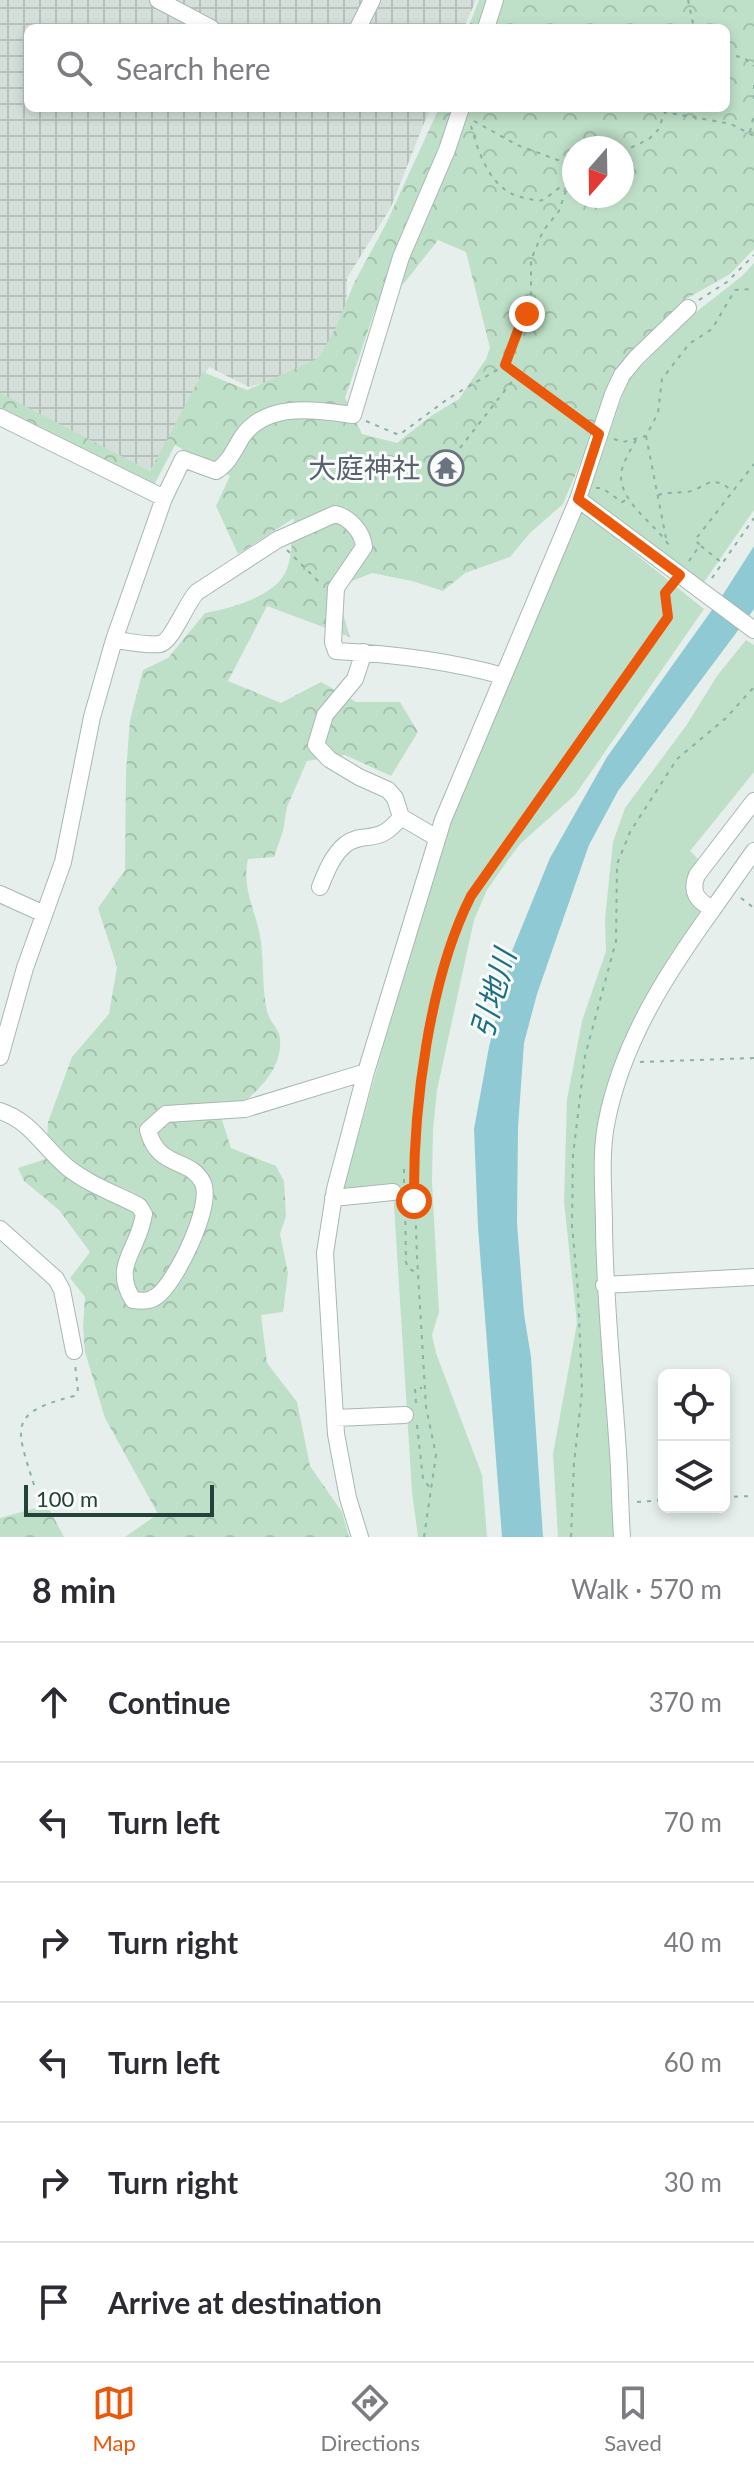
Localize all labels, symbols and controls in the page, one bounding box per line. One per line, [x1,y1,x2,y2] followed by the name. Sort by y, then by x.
[24,24,730,112] search box
[52,46,96,90] icon: search
[116,50,271,86] text: Search here
[562,136,634,208] north arrow
[509,296,545,332] route end
[427,449,465,487] temple icon: 大庭神社
[308,450,420,484] place label: 大庭神社
[462,942,523,1042] water label: 引地川
[396,1183,432,1219] route start
[658,1369,730,1513] map controls
[658,1369,730,1441] button: locate
[658,1441,730,1513] button: layers
[24,1481,214,1517] scale bar
[36,1485,98,1512] text: 100 m
[32,1569,116,1610] text: 8 min
[571,1573,722,1605] text: Walk · 570 m
[32,1680,76,1724] icon: ahead
[108,1684,231,1720] text: Continue
[649,1686,722,1718] text: 370 m
[32,1800,76,1844] icon: left
[108,1804,220,1840] text: Turn left
[664,1806,722,1838] text: 70 m
[32,1920,76,1964] icon: right
[108,1924,238,1960] text: Turn right
[664,1926,722,1958] text: 40 m
[32,2040,76,2084] icon: left
[108,2044,220,2080] text: Turn left
[664,2046,722,2078] text: 60 m
[32,2160,76,2204] icon: right
[108,2164,238,2200] text: Turn right
[664,2166,722,2198] text: 30 m
[32,2280,76,2324] icon: arrive
[108,2284,382,2320] text: Arrive at destination
[92,2381,136,2456] tab: Map
[321,2381,420,2456] tab: Directions
[604,2381,662,2456] tab: Saved

